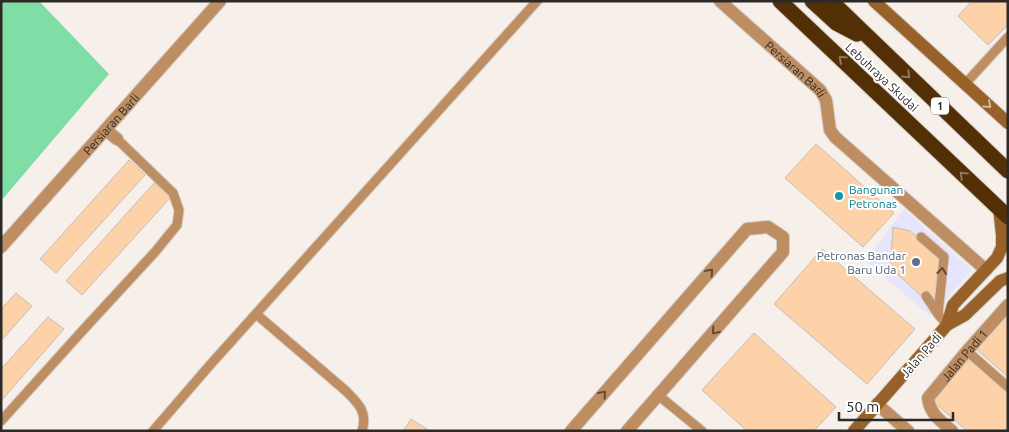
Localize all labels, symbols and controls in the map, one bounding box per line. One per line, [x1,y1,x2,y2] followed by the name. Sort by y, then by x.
[763,38,829,99] street label: Persiaran Barli
[843,40,921,114] street label: Lebuhraya Skudai
[838,56,847,65] one-way arrow
[901,69,910,78] one-way arrow
[80,91,141,157] street label: Persiaran Barli
[931,98,949,114] road number: 1
[982,99,991,108] one-way arrow
[960,172,969,181] one-way arrow
[849,183,903,210] place label: Bangunan Petronas
[833,190,845,202] marker: Bangunan Petronas
[817,249,906,276] place label: Petronas Bandar Baru Uda 1
[910,256,922,268] marker: Petronas Bandar Baru Uda 1
[937,266,948,274] one-way arrow
[704,268,713,277] one-way arrow
[711,325,720,334] one-way arrow
[938,327,990,384] street label: Jalan Padi 1
[898,330,944,380] street label: Jalan Padi
[839,390,953,422] scale bar
[597,391,605,400] one-way arrow
[846,398,879,415] text: 50 m

